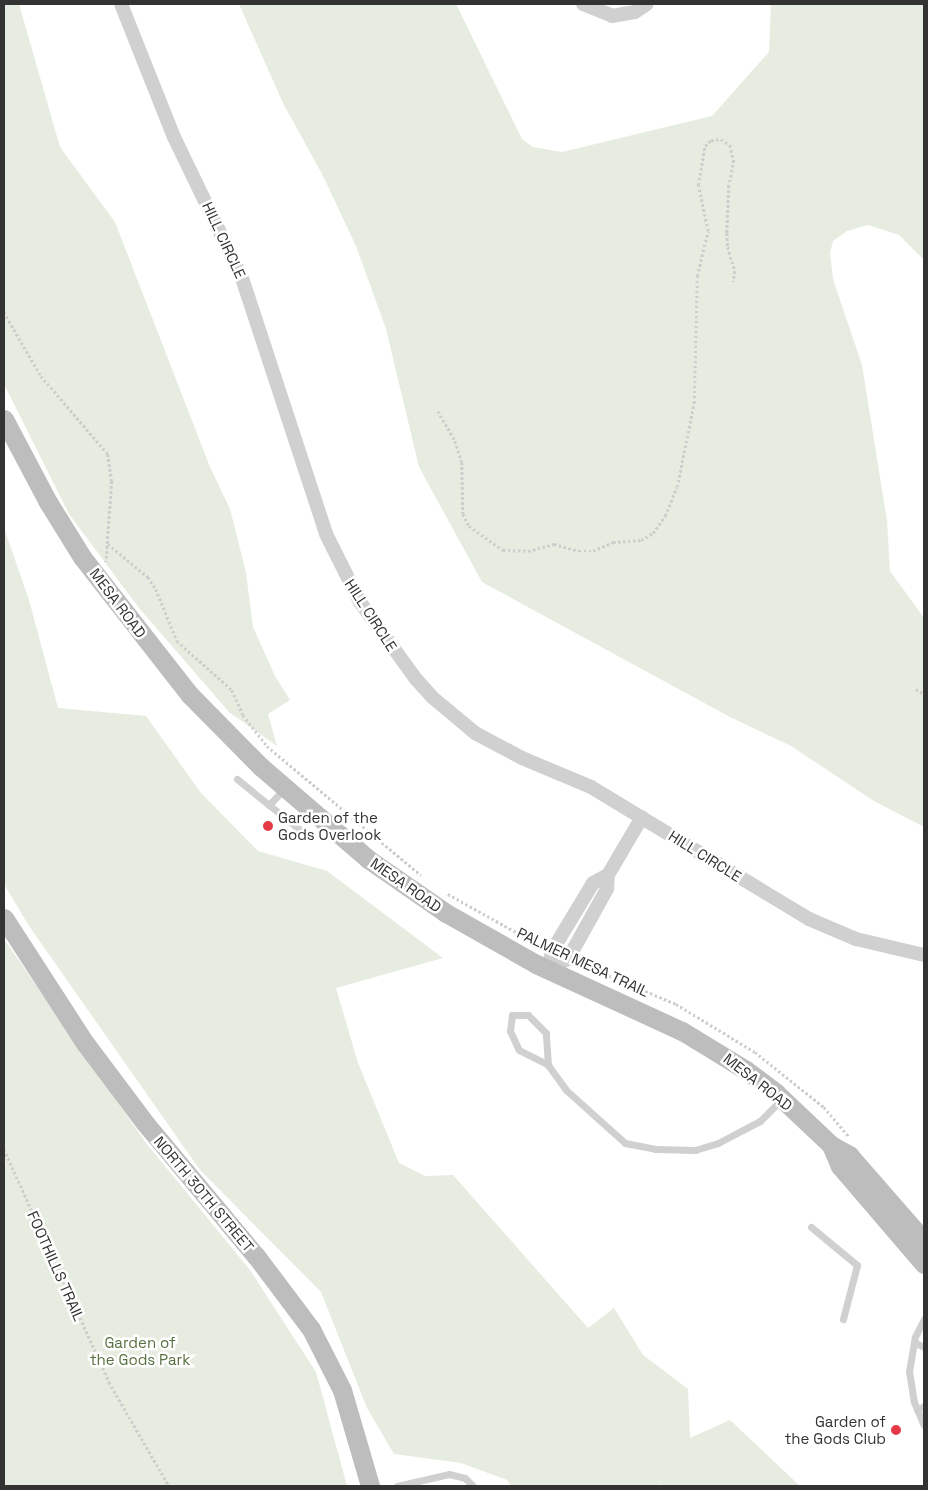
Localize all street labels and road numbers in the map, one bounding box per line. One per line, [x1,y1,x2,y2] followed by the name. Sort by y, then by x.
[198,199,250,281] street label: HILL CIRCLE
[86,565,150,641] street label: MESA ROAD
[341,575,401,655] street label: HILL CIRCLE
[665,826,745,886] street label: HILL CIRCLE
[367,854,445,916] street label: MESA ROAD
[514,923,652,1001] street label: PALMER MESA TRAIL
[720,1049,796,1115] street label: MESA ROAD
[150,1132,258,1256] street label: NORTH 30TH STREET
[24,1208,88,1324] street label: FOOTHILLS TRAIL

